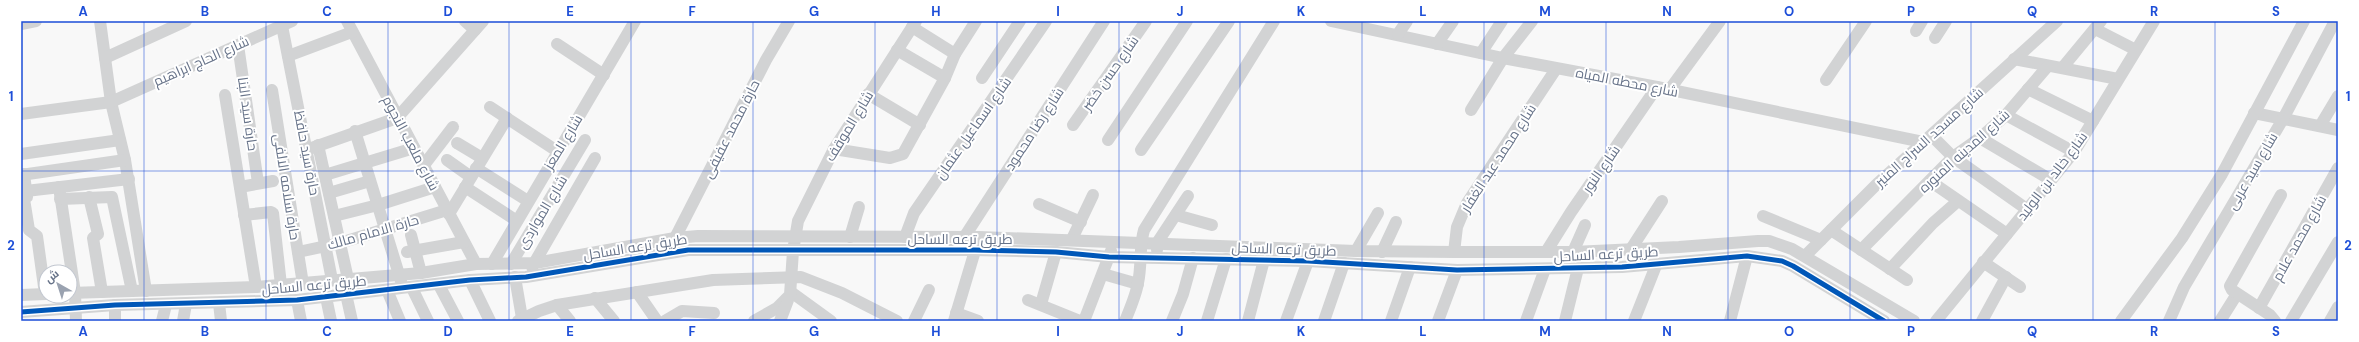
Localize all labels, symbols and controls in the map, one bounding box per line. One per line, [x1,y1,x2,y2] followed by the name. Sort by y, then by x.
[78,3,88,20] text: A
[201,3,209,20] text: B
[322,3,332,20] text: C
[443,3,453,20] text: D
[566,3,574,20] text: E
[688,3,696,20] text: F
[809,3,819,20] text: G
[931,3,941,20] text: H
[1056,3,1060,20] text: I
[1176,3,1184,20] text: J
[1297,3,1306,20] text: K
[1419,3,1427,20] text: L
[1539,3,1551,20] text: M
[1662,3,1672,20] text: N
[1784,3,1794,20] text: O
[1907,3,1915,20] text: P
[2027,3,2037,20] text: Q
[2150,3,2158,20] text: R
[2272,3,2280,20] text: S
[150,32,252,91] street label: شارع الحاج ابراهيم
[1077,32,1142,115] street label: شارع حسن خضر
[1574,63,1680,101] street label: شارع محطه المياه
[931,73,1015,183] street label: شارع اسماعيل عثمان
[234,76,262,152] street label: حارة سيد البنا
[698,77,764,181] street label: حارة محمد عفيفى
[1870,83,1987,191] street label: شارع مسجد السراج المنير
[1000,84,1068,174] street label: شارع رضا محمود
[821,87,877,165] street label: شارع الموقف
[9,88,13,105] text: 1
[2346,88,2350,105] text: 1
[377,92,444,194] street label: شارع ملعب النجوم
[1456,100,1540,217] street label: شارع محمد عبد الغفار
[1915,105,2013,197] street label: شارع المدينه المنوره
[290,109,324,197] street label: حارة سيد حافظ
[539,111,586,174] street label: شارع المعز
[2013,128,2091,224] street label: شارع خالد بن الوليد
[2223,129,2281,213] street label: شارع سيد عربى
[270,133,304,241] street label: حارة سلامه الالفى
[1577,142,1624,197] street label: شارع النور
[513,172,571,252] street label: شارع المواردى
[2268,192,2331,285] street label: شارع محمد علام
[325,210,421,255] street label: حارة الامام مالك
[582,230,688,264] street label: طريق ترعه الساحل
[907,230,1013,248] street label: طريق ترعه الساحل
[7,237,15,254] text: 2
[2344,237,2352,254] text: 2
[1231,238,1337,260] street label: طريق ترعه الساحل
[1553,242,1659,266] street label: طريق ترعه الساحل
[38,264,78,304] north arrow
[42,266,62,286] text: ش
[261,271,367,299] street label: طريق ترعه الساحل
[78,323,88,340] text: A
[201,323,209,340] text: B
[322,323,332,340] text: C
[443,323,453,340] text: D
[566,323,574,340] text: E
[688,323,696,340] text: F
[809,323,819,340] text: G
[931,323,941,340] text: H
[1056,323,1060,340] text: I
[1176,323,1184,340] text: J
[1297,323,1306,340] text: K
[1419,323,1427,340] text: L
[1539,323,1551,340] text: M
[1662,323,1672,340] text: N
[1784,323,1794,340] text: O
[1907,323,1915,340] text: P
[2027,323,2037,340] text: Q
[2150,323,2158,340] text: R
[2272,323,2280,340] text: S

